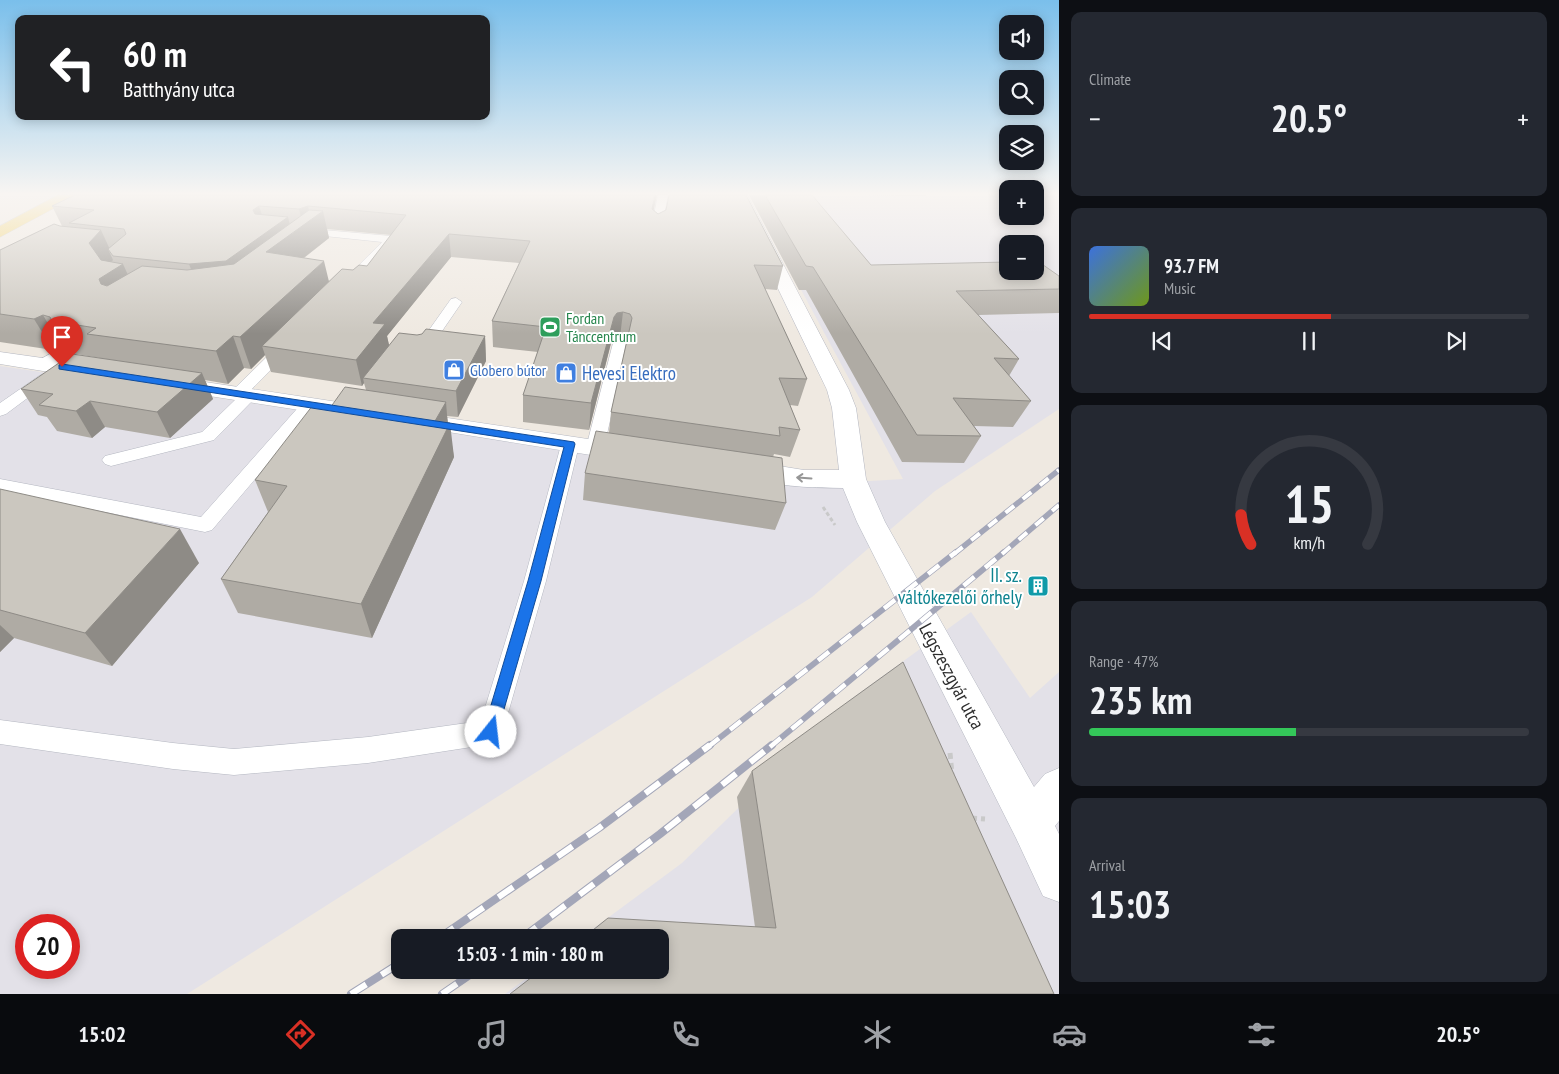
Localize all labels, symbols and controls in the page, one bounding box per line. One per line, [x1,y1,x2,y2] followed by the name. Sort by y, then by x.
[999,15,1044,280] map controls
[999,15,1044,60] button: sound
[123,31,187,77] text: 60 m
[40,35,105,100] icon: left
[1089,69,1131,89] text: Climate
[999,70,1044,115] button: search
[123,75,235,103] text: Batthyány utca
[1271,93,1347,142] text: 20.5°
[1089,100,1101,137] text: −
[1517,100,1529,137] text: +
[999,125,1044,170] button: layers
[999,180,1044,225] button: +
[999,235,1044,280] button: −
[1164,254,1219,278] text: 93.7 FM
[1164,278,1196,298] text: Music
[566,308,636,346] place label: Fordan Tánccentrum
[538,315,562,339] sports icon: Fordan Tánccentrum
[41,316,83,367] pin
[48,323,76,351] icon: arrive
[1148,327,1176,355] icon: previous
[1295,327,1323,355] icon: pause
[1442,327,1470,355] icon: next
[442,358,466,382] shop icon: Globero bútor
[470,360,547,380] place label: Globero bútor
[554,361,578,385] shop icon: Hevesi Elektro
[582,361,676,385] place label: Hevesi Elektro
[1284,470,1334,537] text: 15
[797,473,813,483] one-way arrow
[1293,531,1325,554] text: km/h
[898,563,1023,609] place label: II. sz. váltókezelői őrhely
[1026,574,1050,598] building icon: II. sz. váltókezelői őrhely
[914,619,990,733] street label: Légszeszgyár utca
[1089,651,1158,671] text: Range · 47%
[1089,675,1192,724] text: 235 km
[464,705,516,757] position arrow
[1089,855,1125,875] text: Arrival
[1089,879,1171,928] text: 15:03
[15,914,80,979] speed limit sign: 20
[457,942,603,966] text: 15:03 · 1 min · 180 m
[283,1017,318,1052] icon: directions
[475,1017,510,1052] icon: music
[668,1017,703,1052] icon: phone
[860,1017,895,1052] icon: climate
[1052,1017,1087,1052] icon: car
[1244,1017,1279,1052] icon: filters
[79,1020,126,1048] text: 15:02
[1436,1020,1480,1048] text: 20.5°

